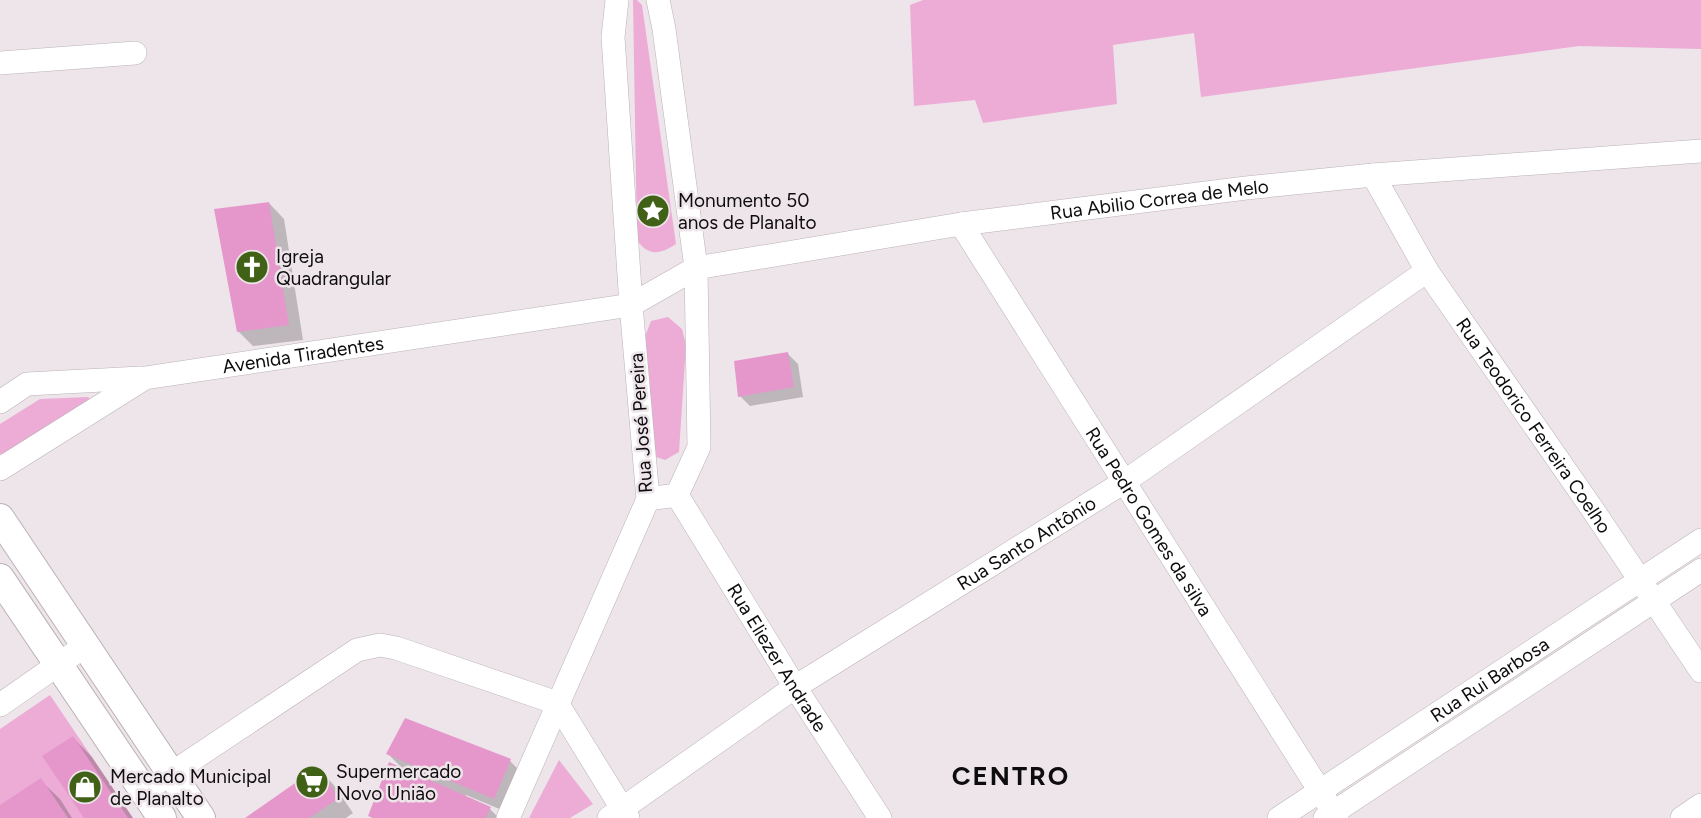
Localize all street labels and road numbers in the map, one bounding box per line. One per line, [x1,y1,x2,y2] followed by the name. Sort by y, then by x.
[1049,174,1270,224] street label: Rua Abilio Correa de Melo
[1451,313,1617,537] street label: Rua Teodorico Ferreira Coelho
[221,331,385,378] street label: Avenida Tiradentes
[625,352,657,494] street label: Rua José Pereira
[1081,423,1218,620] street label: Rua Pedro Gomes da silva
[953,491,1100,595] street label: Rua Santo Antônio
[723,579,832,736] street label: Rua Eliezer Andrade
[1426,632,1553,727] street label: Rua Rui Barbosa

